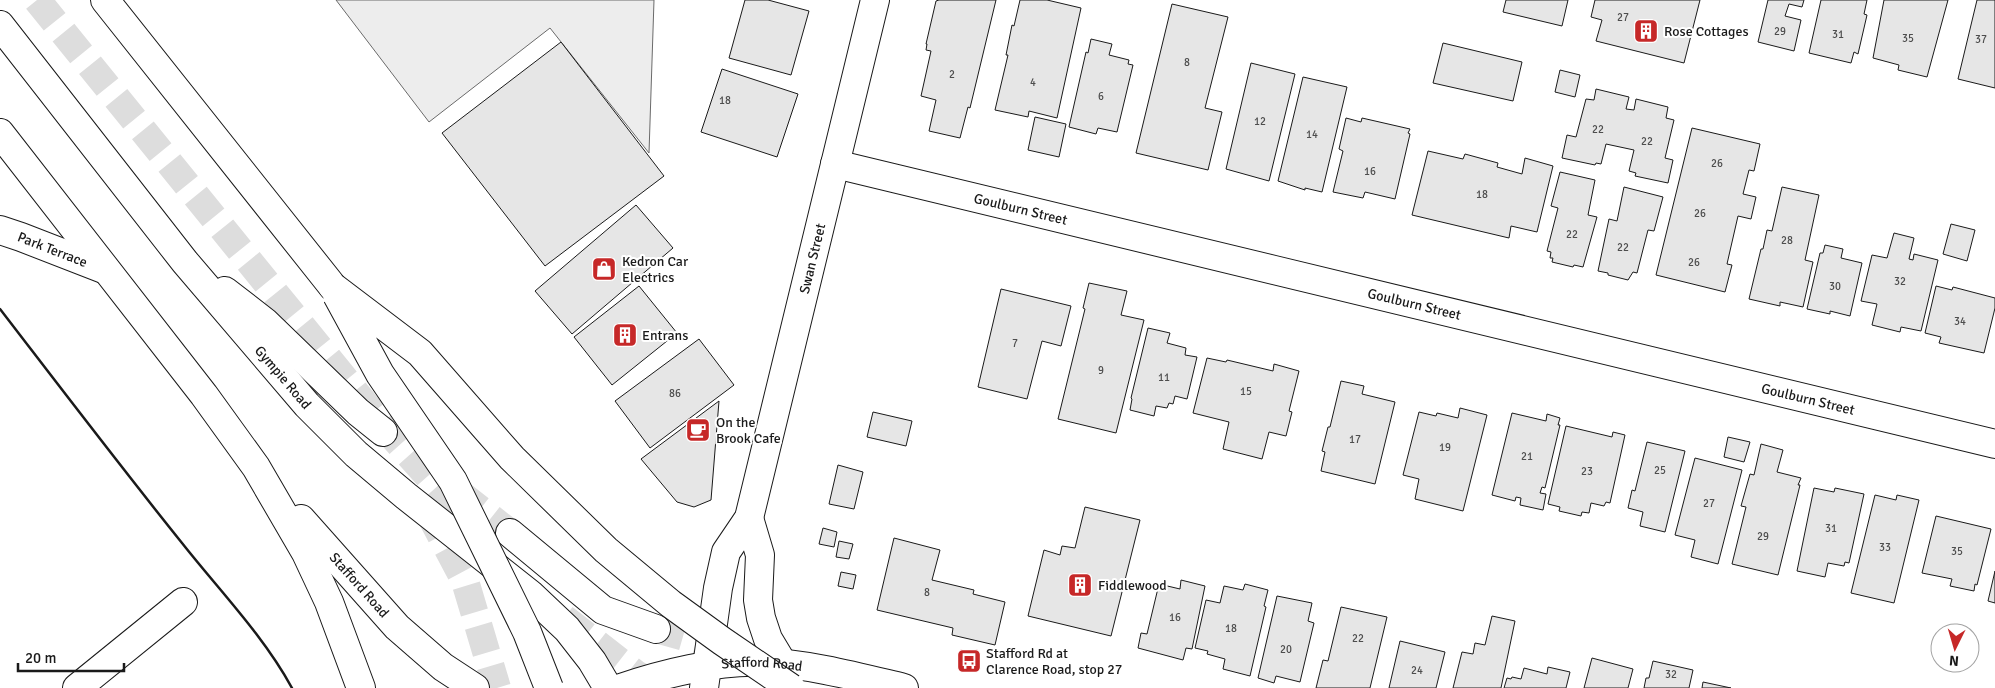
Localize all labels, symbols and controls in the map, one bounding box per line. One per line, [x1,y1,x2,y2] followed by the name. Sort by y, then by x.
[1617,11,1629,24] house number: 27
[1633,18,1659,44] building icon: Rose Cottages
[1664,23,1749,40] place label: Rose Cottages
[1774,25,1786,38] house number: 29
[1832,28,1844,41] house number: 31
[1902,32,1914,45] house number: 35
[1975,33,1987,46] house number: 37
[1184,56,1190,69] house number: 8
[949,68,955,81] house number: 2
[1030,76,1036,89] house number: 4
[1098,90,1104,103] house number: 6
[719,94,731,107] house number: 18
[1254,115,1266,128] house number: 12
[1592,123,1604,136] house number: 22
[1306,128,1318,141] house number: 14
[1641,135,1653,148] house number: 22
[1711,157,1723,170] house number: 26
[1364,165,1376,178] house number: 16
[1476,188,1488,201] house number: 18
[972,190,1069,229] street label: Goulburn Street
[1694,207,1706,220] house number: 26
[796,222,829,296] street label: Swan Street
[15,228,90,271] street label: Park Terrace
[1566,228,1578,241] house number: 22
[1781,234,1793,247] house number: 28
[1617,241,1629,254] house number: 22
[622,253,689,286] place label: Kedron Car Electrics
[591,256,617,282] shop icon: Kedron Car Electrics
[1688,256,1700,269] house number: 26
[1894,275,1906,288] house number: 32
[1829,280,1841,293] house number: 30
[1366,285,1463,324] street label: Goulburn Street
[1954,315,1966,328] house number: 34
[612,322,638,348] building icon: Entrans
[642,327,688,344] place label: Entrans
[1012,337,1018,350] house number: 7
[251,342,315,413] street label: Gympie Road
[1098,364,1104,377] house number: 9
[1158,371,1170,384] house number: 11
[1760,380,1856,419] street label: Goulburn Street
[1240,385,1252,398] house number: 15
[669,387,681,400] house number: 86
[716,414,781,447] place label: On the Brook Cafe
[685,417,711,443] cafe icon: On the Brook Cafe
[1349,433,1361,446] house number: 17
[1439,441,1451,454] house number: 19
[1521,450,1533,463] house number: 21
[1654,464,1666,477] house number: 25
[1581,465,1593,478] house number: 23
[1703,497,1715,510] house number: 27
[1825,522,1837,535] house number: 31
[1757,530,1769,543] house number: 29
[1879,541,1891,554] house number: 33
[1951,545,1963,558] house number: 35
[326,549,393,621] street label: Stafford Road
[1067,572,1093,598] building icon: Fiddlewood
[1098,577,1167,594] place label: Fiddlewood
[924,586,930,599] house number: 8
[1169,611,1181,624] house number: 16
[1225,622,1237,635] house number: 18
[1930,623,1980,673] north arrow
[1352,632,1364,645] house number: 22
[18,640,124,672] scale bar
[1280,643,1292,656] house number: 20
[986,645,1122,678] place label: Stafford Rd at Clarence Road, stop 27
[956,648,982,674] bus stop icon: Stafford Rd at Clarence Road, stop 27
[25,649,56,667] text: 20 m
[1948,652,1960,669] text: N
[720,654,804,675] street label: Stafford Road
[1411,664,1423,677] house number: 24
[1665,668,1677,681] house number: 32

